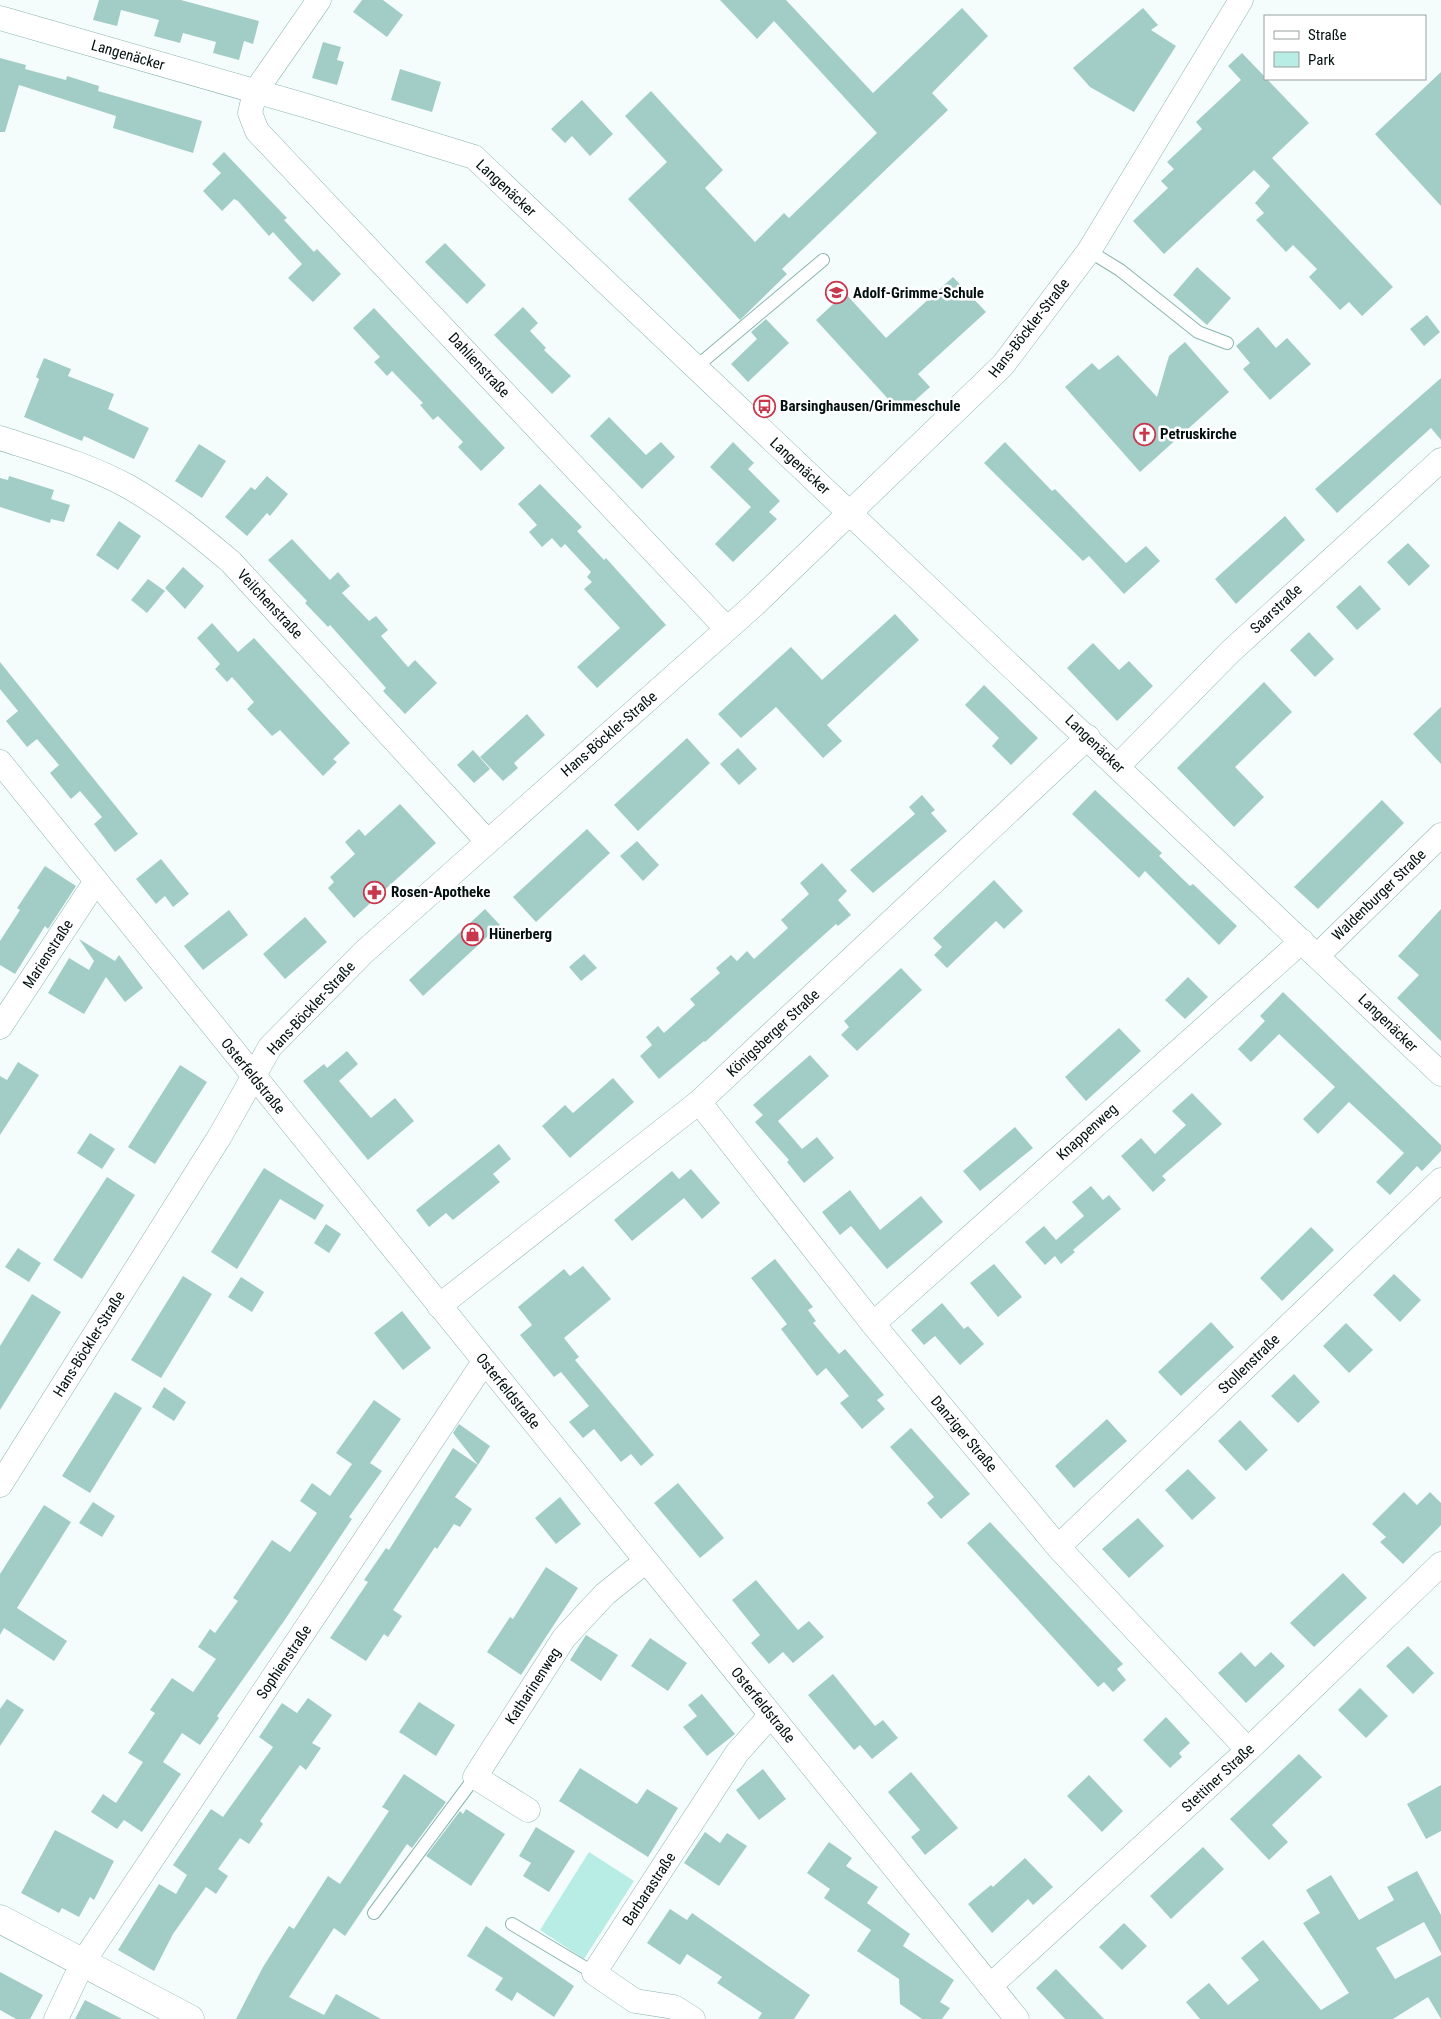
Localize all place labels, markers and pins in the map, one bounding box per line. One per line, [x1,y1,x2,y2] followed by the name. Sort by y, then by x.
[825,281,849,305] school or university icon: Adolf-Grimme-Schule
[853,284,984,302] place label: Adolf-Grimme-Schule
[752,394,776,418] bus stop icon: Barsinghausen/Grimmeschule
[780,397,961,415] place label: Barsinghausen/Grimmeschule
[1132,422,1156,446] church icon: Petruskirche
[1160,425,1237,443] place label: Petruskirche
[363,880,387,904] pharmacy icon: Rosen-Apotheke
[391,883,490,901] place label: Rosen-Apotheke
[461,922,485,946] shop icon: Hünerberg
[489,925,552,943] place label: Hünerberg

